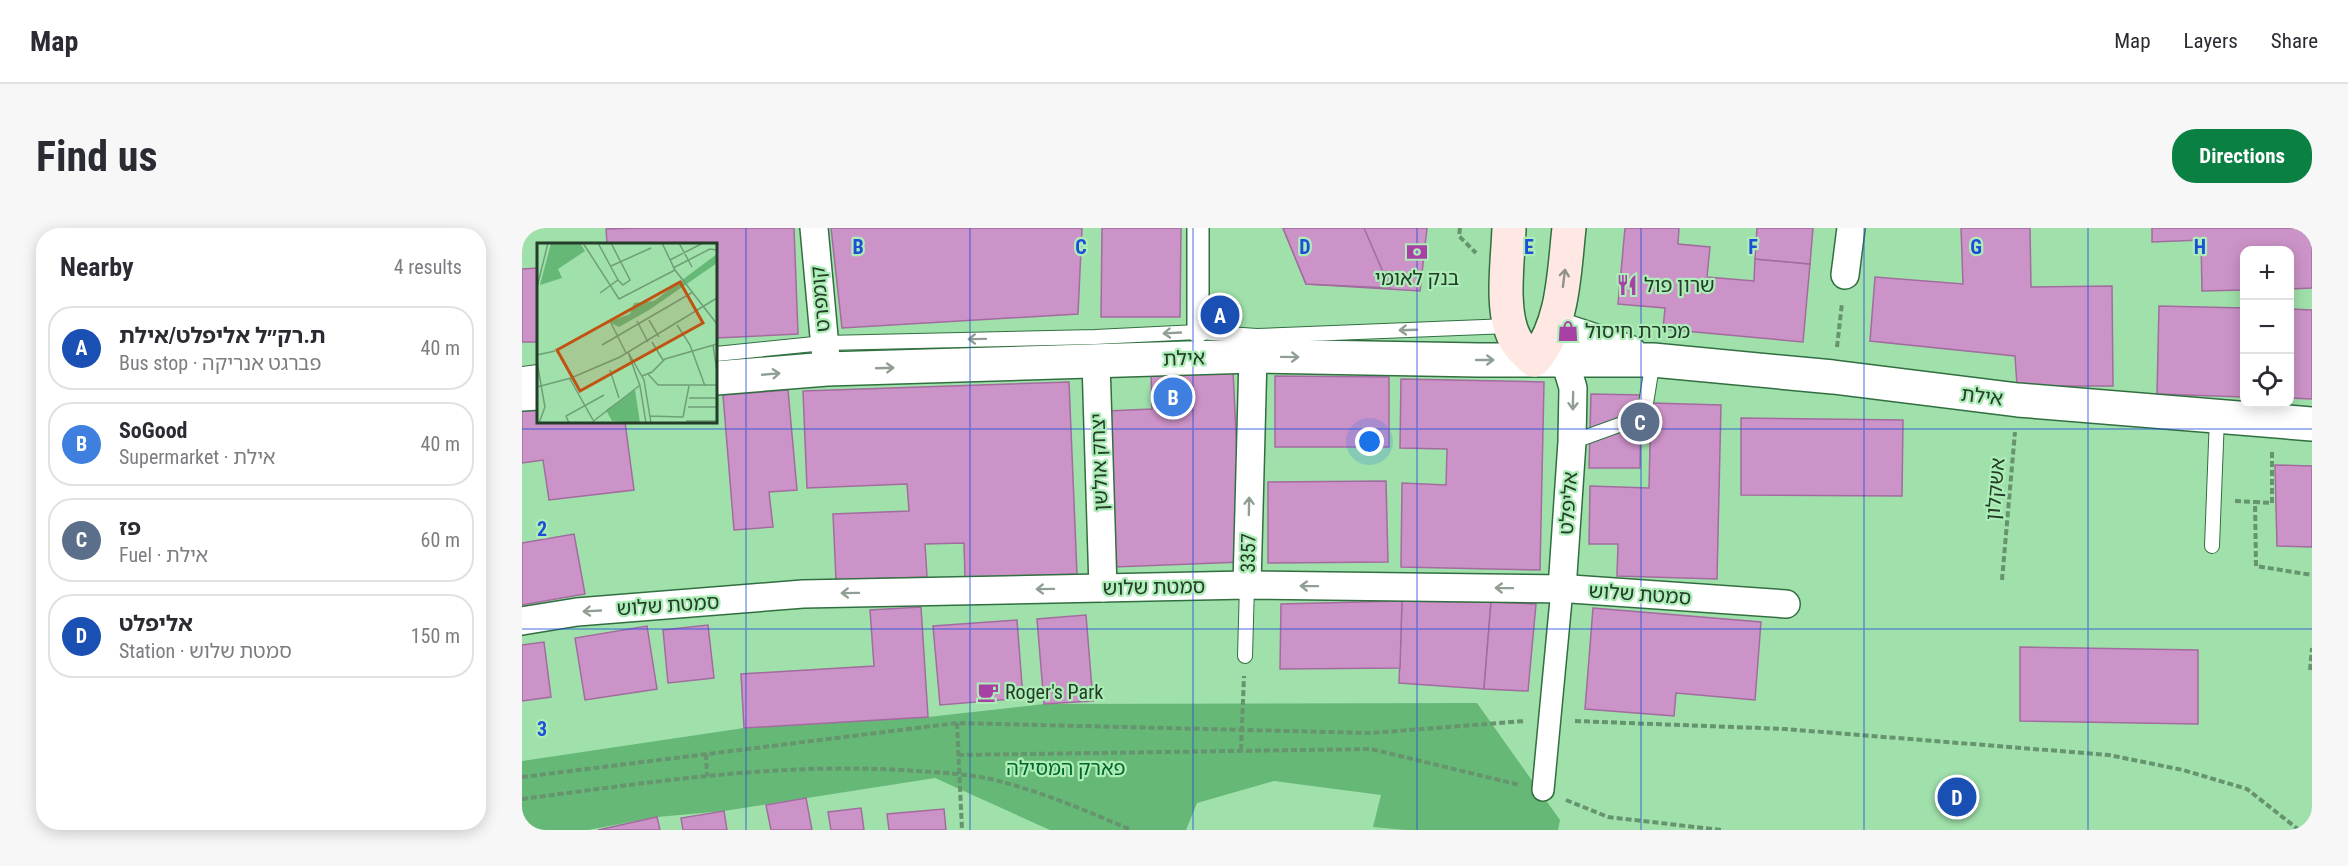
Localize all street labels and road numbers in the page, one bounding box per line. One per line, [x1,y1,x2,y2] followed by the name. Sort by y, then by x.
[805,265,835,333] street label: קומפרט
[1163,345,1205,371] street label: אילת
[1960,382,2004,410] street label: אילת
[1085,413,1113,511] street label: יצחק אולשן
[1980,457,2010,521] street label: אשקלון
[1554,471,1582,535] street label: אליפלט
[1236,533,1260,573] street label: 3357
[1102,574,1206,600] street label: סמטת שלוש
[1588,578,1692,610] street label: סמטת שלוש
[616,589,720,621] street label: סמטת שלוש

